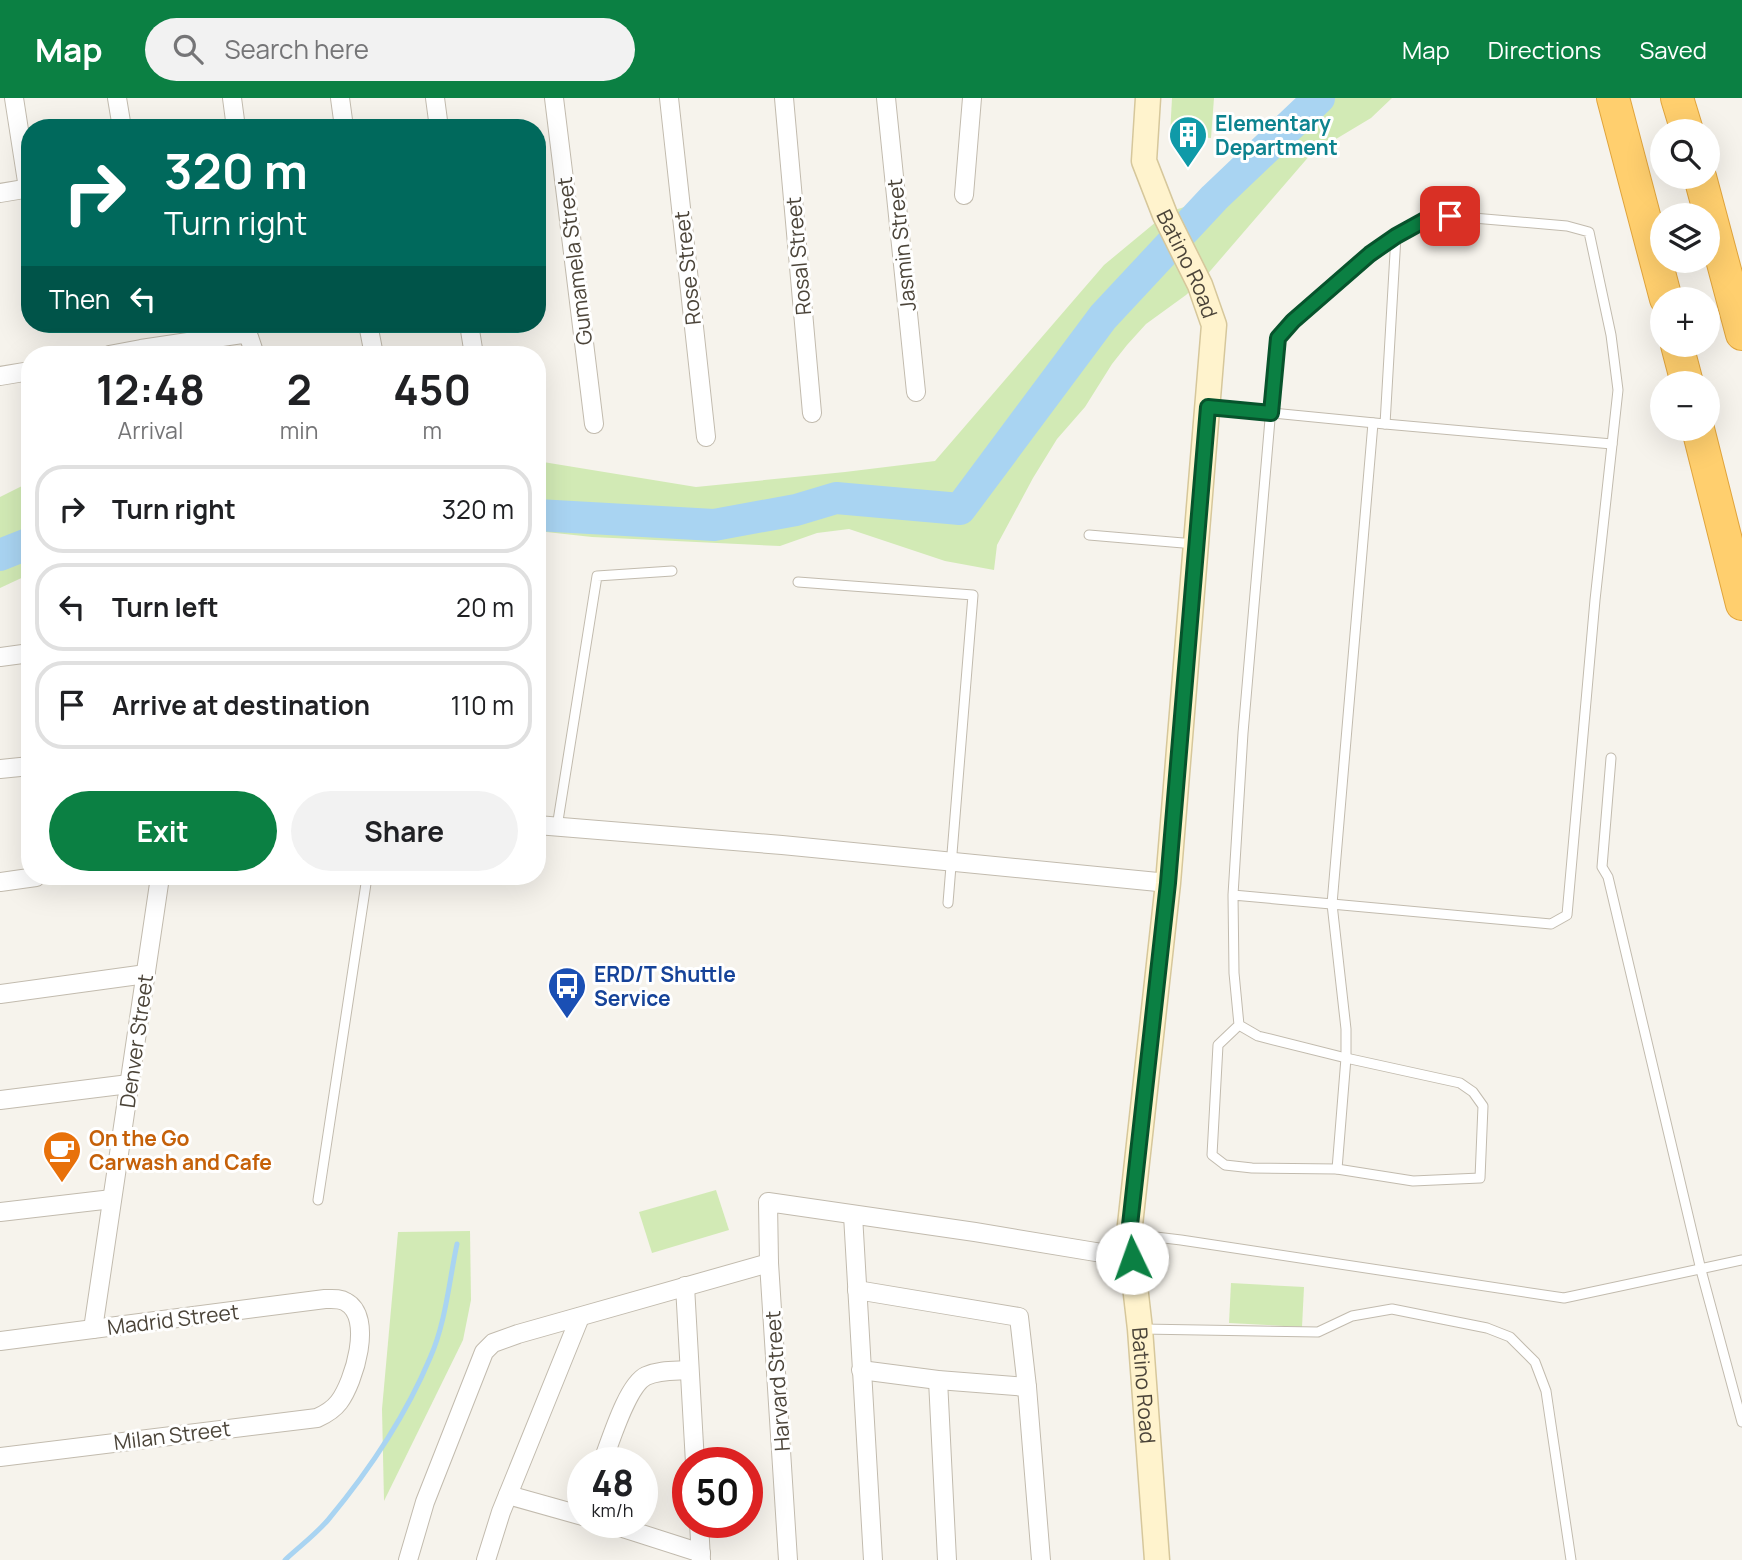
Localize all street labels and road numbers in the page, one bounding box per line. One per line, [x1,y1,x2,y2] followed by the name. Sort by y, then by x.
[550,175,598,347] street label: Gumamela Street
[880,177,922,313] street label: Jasmin Street
[779,195,817,317] street label: Rosal Street
[1151,205,1224,322] street label: Batino Road
[667,209,707,327] street label: Rose Street
[113,972,159,1110] street label: Denver Street
[106,1297,240,1341] street label: Madrid Street
[758,1310,796,1452] street label: Harvard Street
[1126,1326,1162,1445] street label: Batino Road
[112,1414,232,1456] street label: Milan Street

